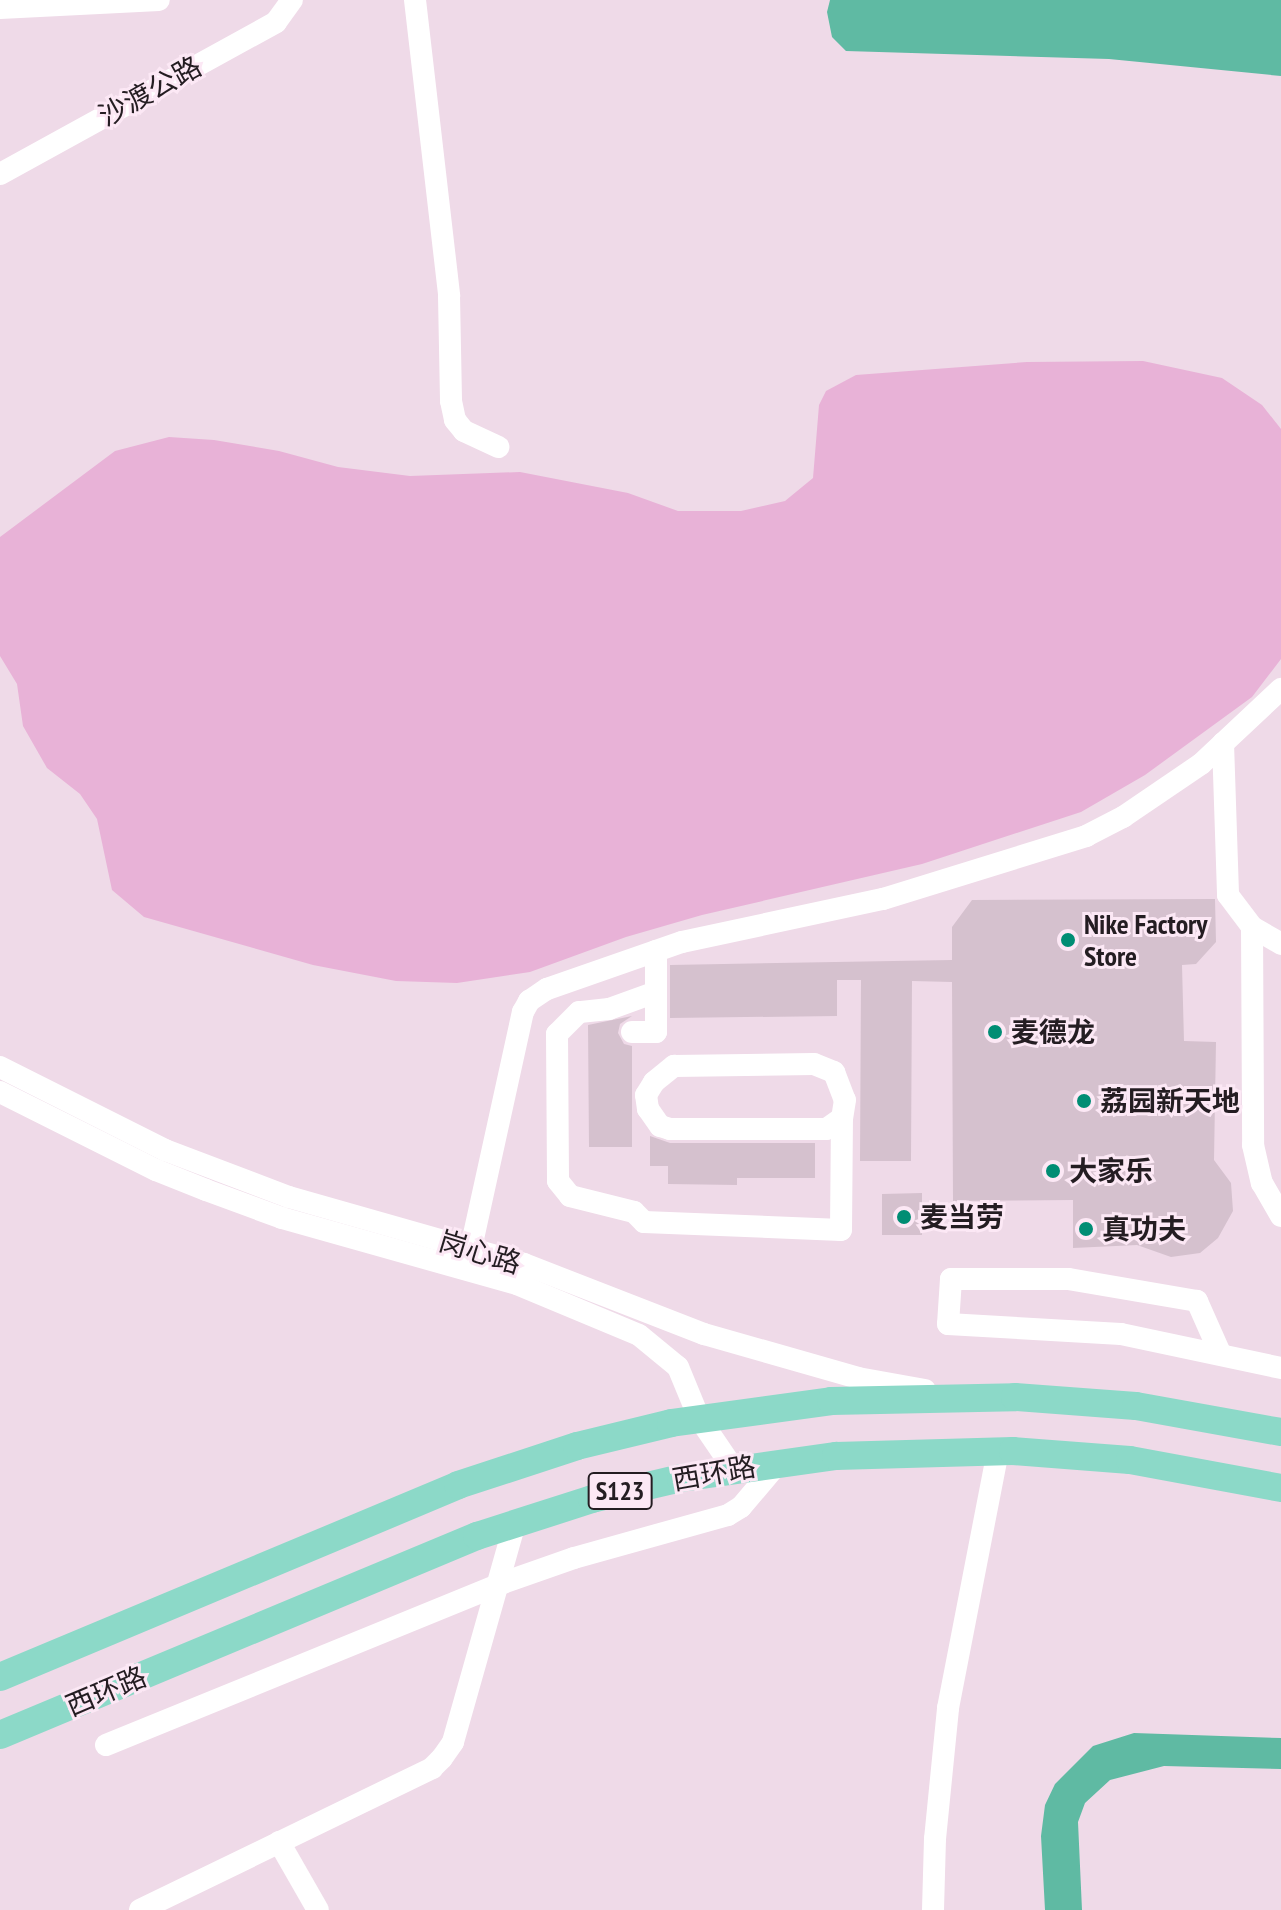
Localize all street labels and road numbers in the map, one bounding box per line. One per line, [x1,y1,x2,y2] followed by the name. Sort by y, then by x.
[93,49,207,133] street label: 沙渡公路
[435,1224,525,1280] street label: 岗心路
[670,1449,758,1497] street label: 西环路
[586,1469,654,1513] road number: S123
[61,1659,151,1723] street label: 西环路

